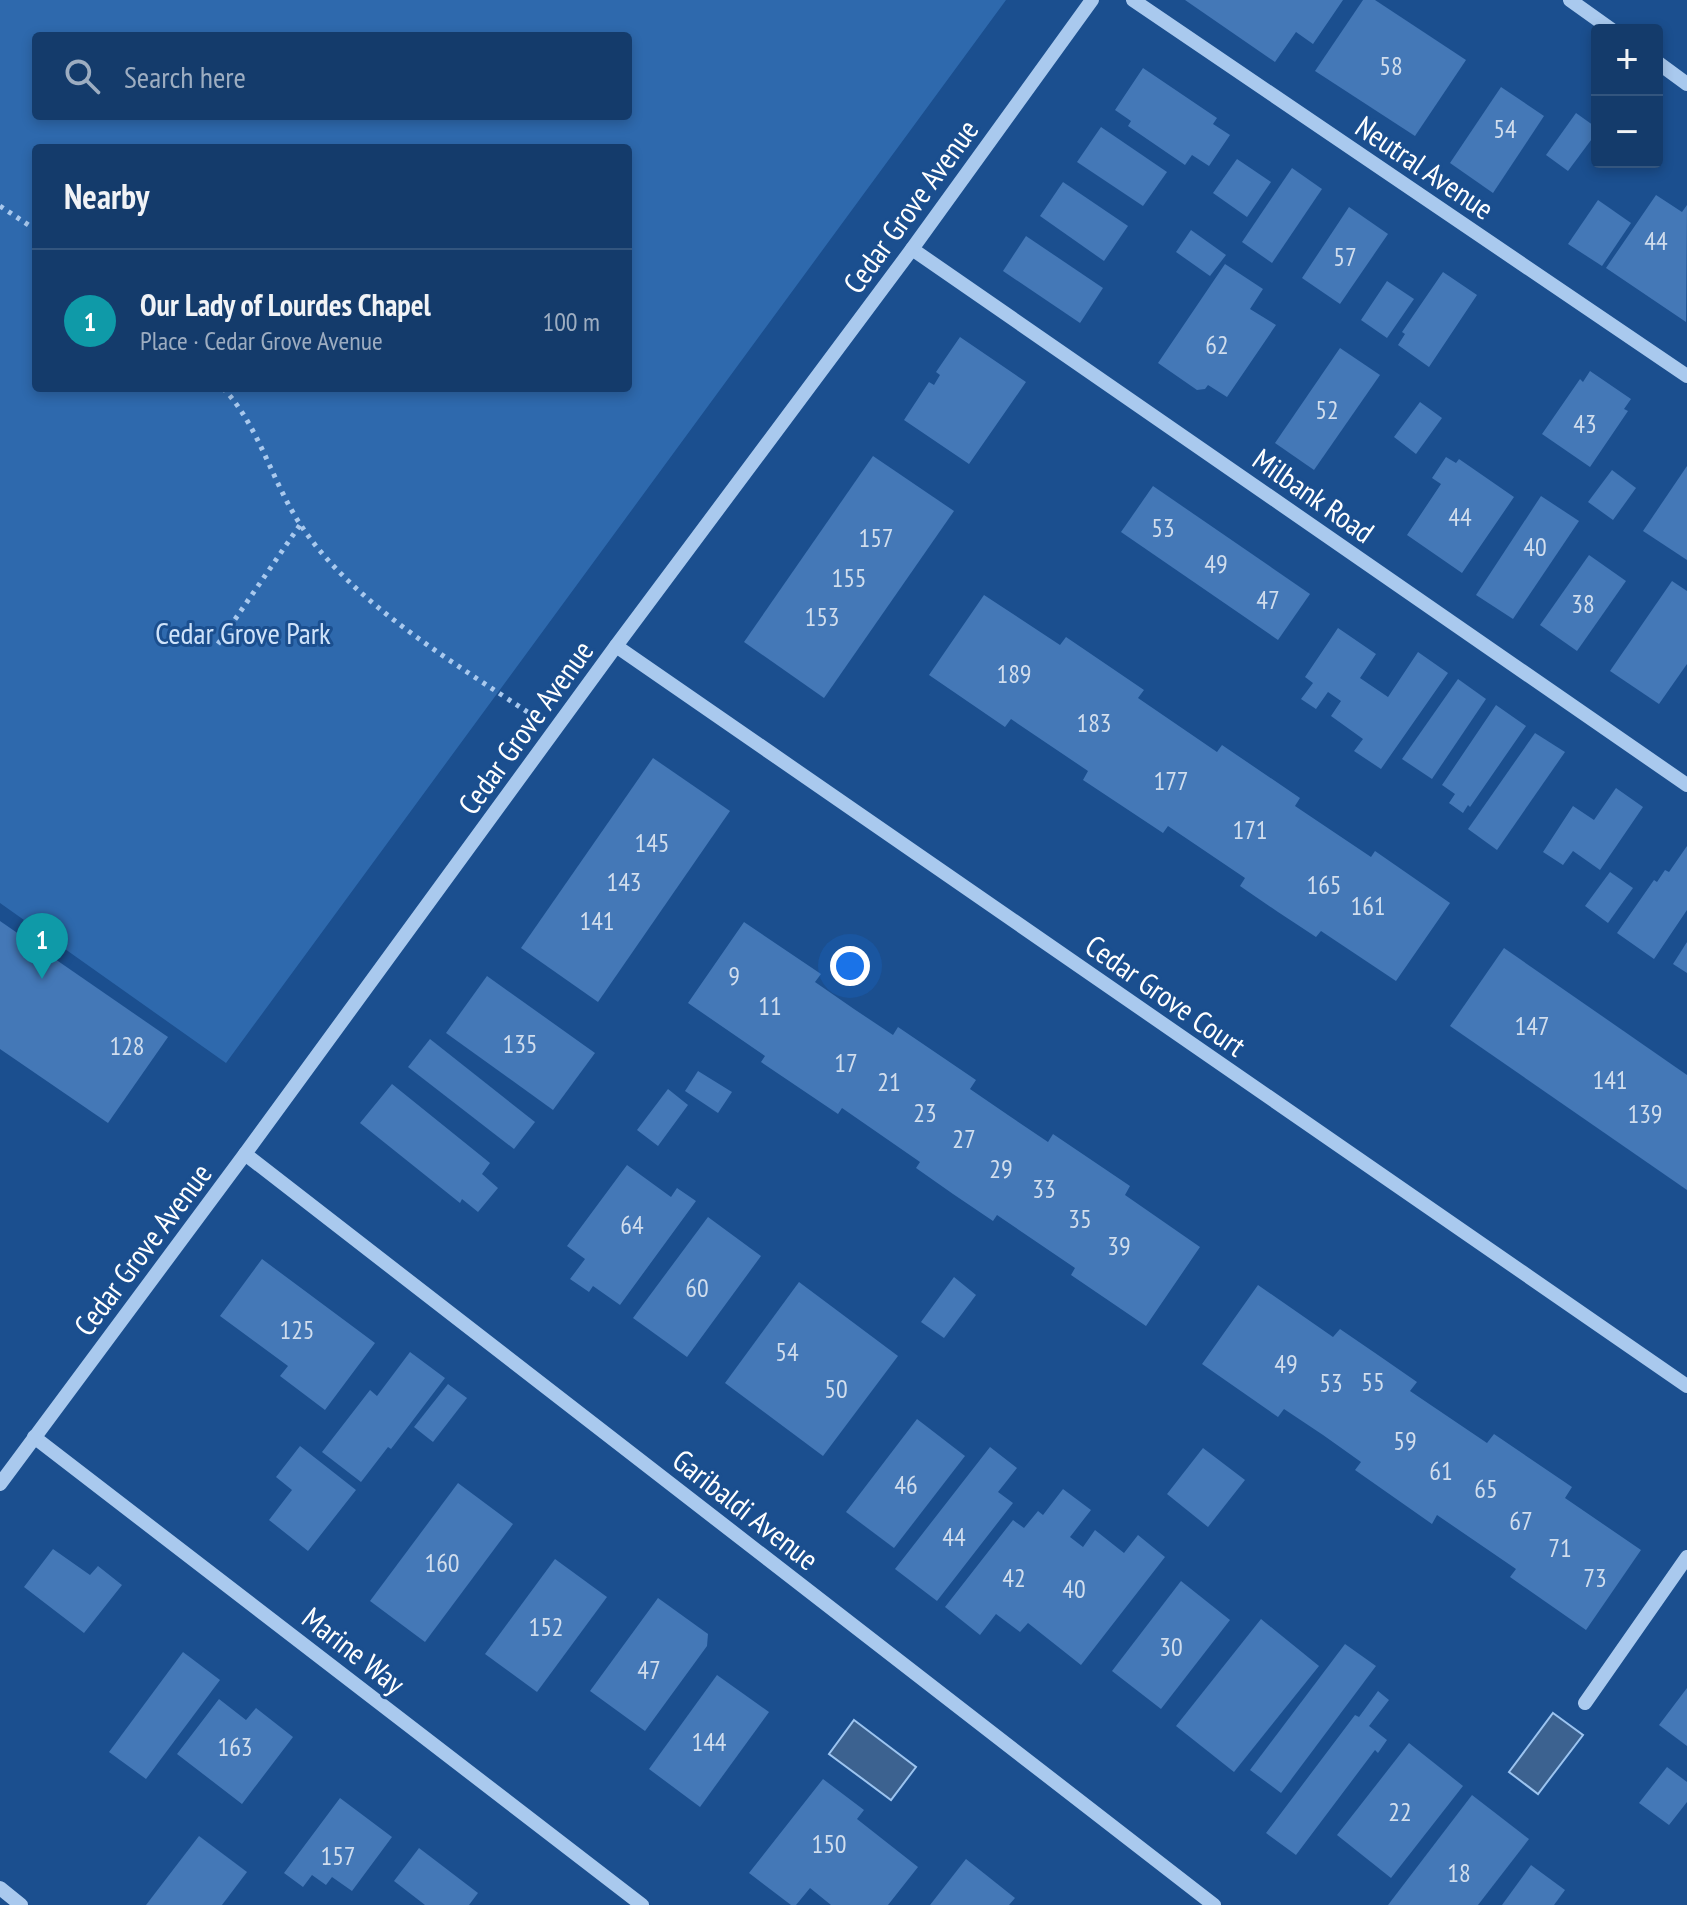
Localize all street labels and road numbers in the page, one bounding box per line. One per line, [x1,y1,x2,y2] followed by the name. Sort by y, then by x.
[1348,107,1502,227] street label: Neutral Avenue
[834,111,986,301] street label: Cedar Grove Avenue
[1246,439,1382,551] street label: Milbank Road
[449,632,601,822] street label: Cedar Grove Avenue
[1078,925,1254,1065] street label: Cedar Grove Court
[64,1155,220,1343] street label: Cedar Grove Avenue
[665,1440,827,1578] street label: Garibaldi Avenue
[295,1598,414,1703] street label: Marine Way

